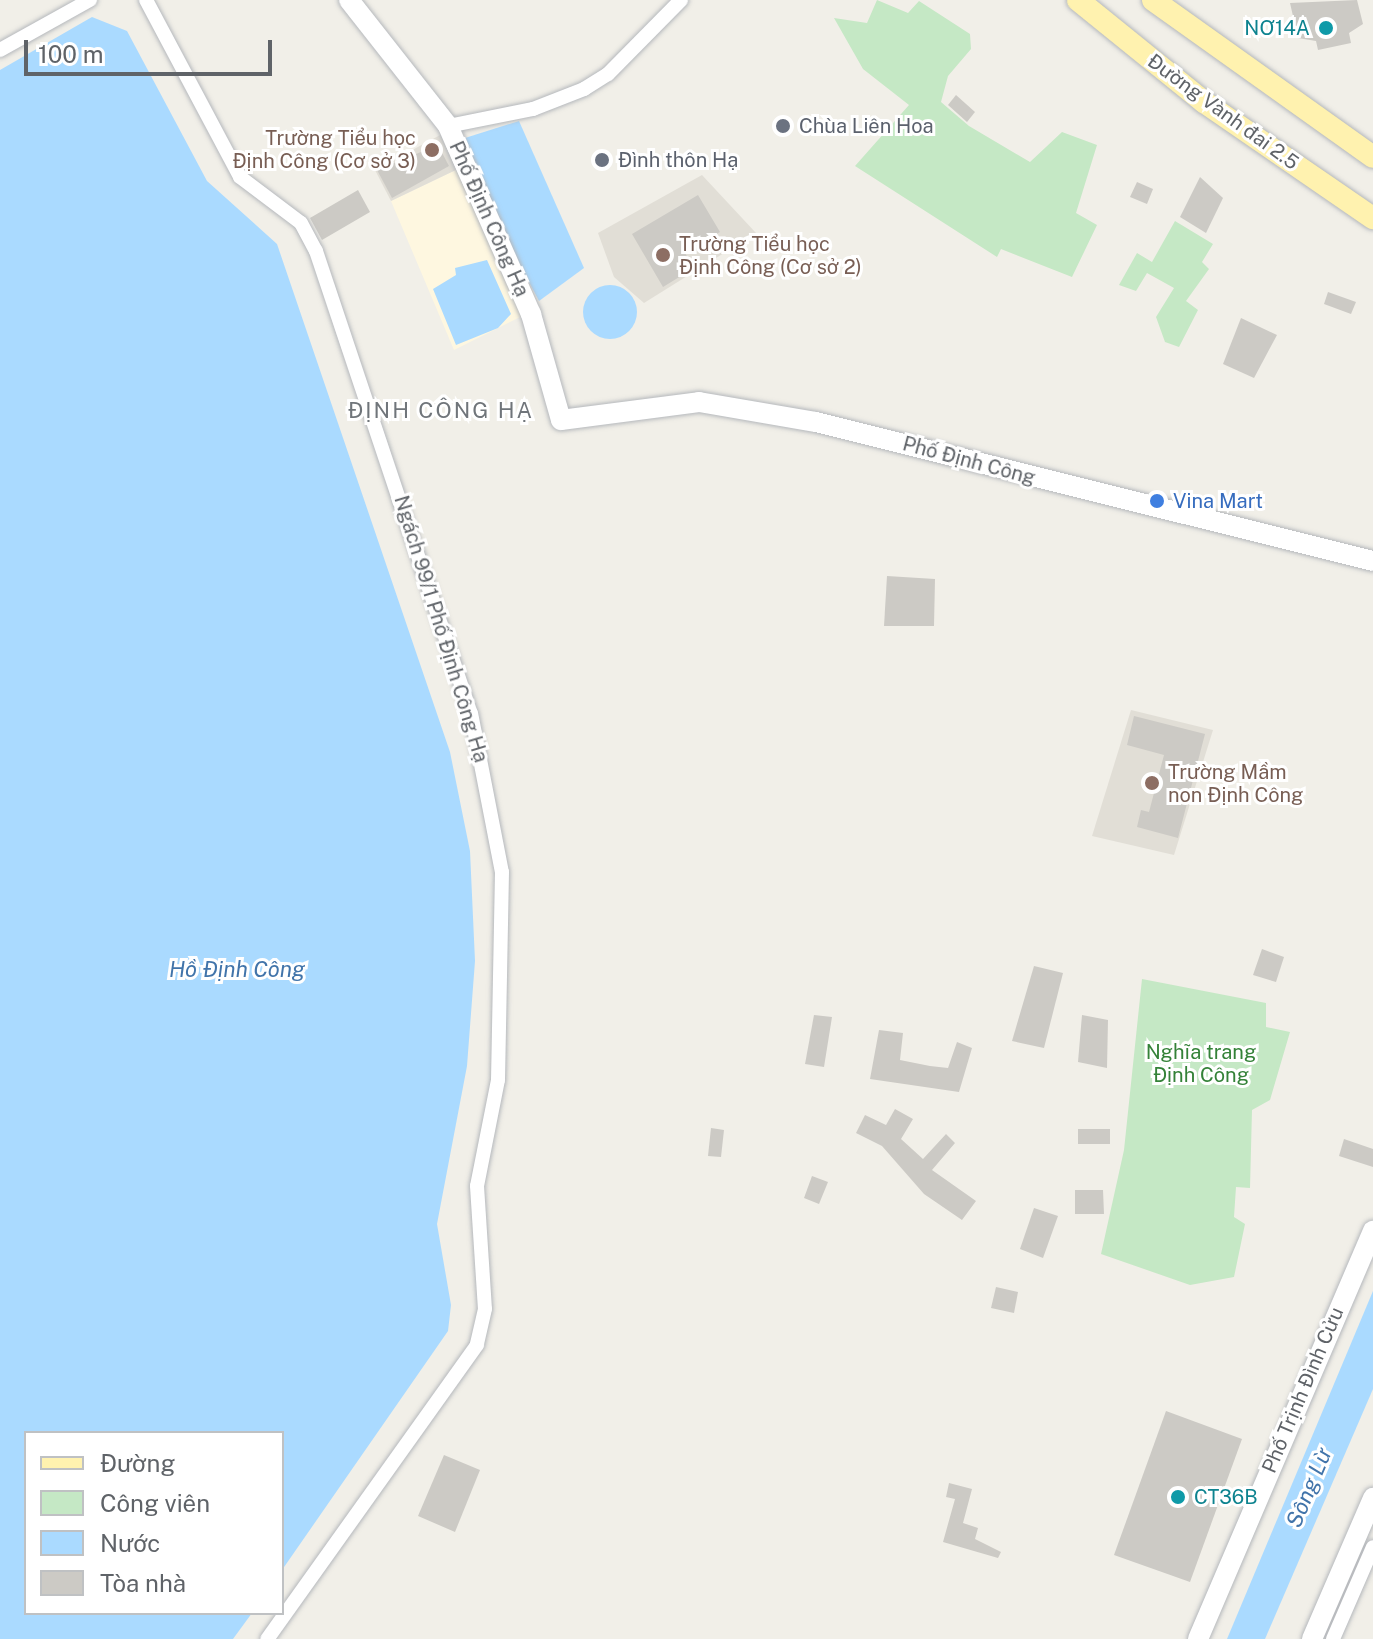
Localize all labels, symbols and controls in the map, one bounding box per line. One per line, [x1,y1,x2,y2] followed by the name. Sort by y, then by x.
[1244,16,1310,40] place label: NƠ14A
[1317,19,1335,37] marker: NƠ14A
[28,24,276,74] scale bar
[38,40,104,68] text: 100 m
[1142,49,1304,175] street label: Đường Vành đai 2.5
[799,114,933,138] place label: Chùa Liên Hoa
[774,117,792,135] marker: Chùa Liên Hoa
[232,126,416,173] place label: Trường Tiểu học Định Công (Cơ sở 3)
[444,137,534,301] street label: Phố Định Công Hạ
[423,141,441,159] marker: Trường Tiểu học Định Công (Cơ sở 3)
[618,148,738,172] place label: Đình thôn Hạ
[593,151,611,169] marker: Đình thôn Hạ
[679,232,862,279] place label: Trường Tiểu học Định Công (Cơ sở 2)
[654,246,672,264] marker: Trường Tiểu học Định Công (Cơ sở 2)
[348,398,534,424] district label: ĐỊNH CÔNG HẠ
[900,432,1038,490] street label: Phố Định Công
[1173,489,1263,513] place label: Vina Mart
[1148,492,1166,510] marker: Vina Mart
[389,493,493,765] street label: Ngách 99/1 Phố Định Công Hạ
[1168,760,1303,807] place label: Trường Mầm non Định Công
[1143,774,1161,792] marker: Trường Mầm non Định Công
[169,957,305,983] water label: Hồ Định Công
[1146,1041,1256,1088] park label: Nghĩa trang Định Công
[1257,1303,1349,1477] street label: Phố Trịnh Đình Cửu
[24,1431,284,1615] legend
[1281,1445,1337,1531] water label: Sông Lừ
[100,1449,175,1477] text: Đường
[1194,1485,1258,1509] place label: CT36B
[1169,1488,1187,1506] marker: CT36B
[100,1489,210,1517] text: Công viên
[100,1529,160,1557] text: Nước
[100,1569,186,1597] text: Tòa nhà

